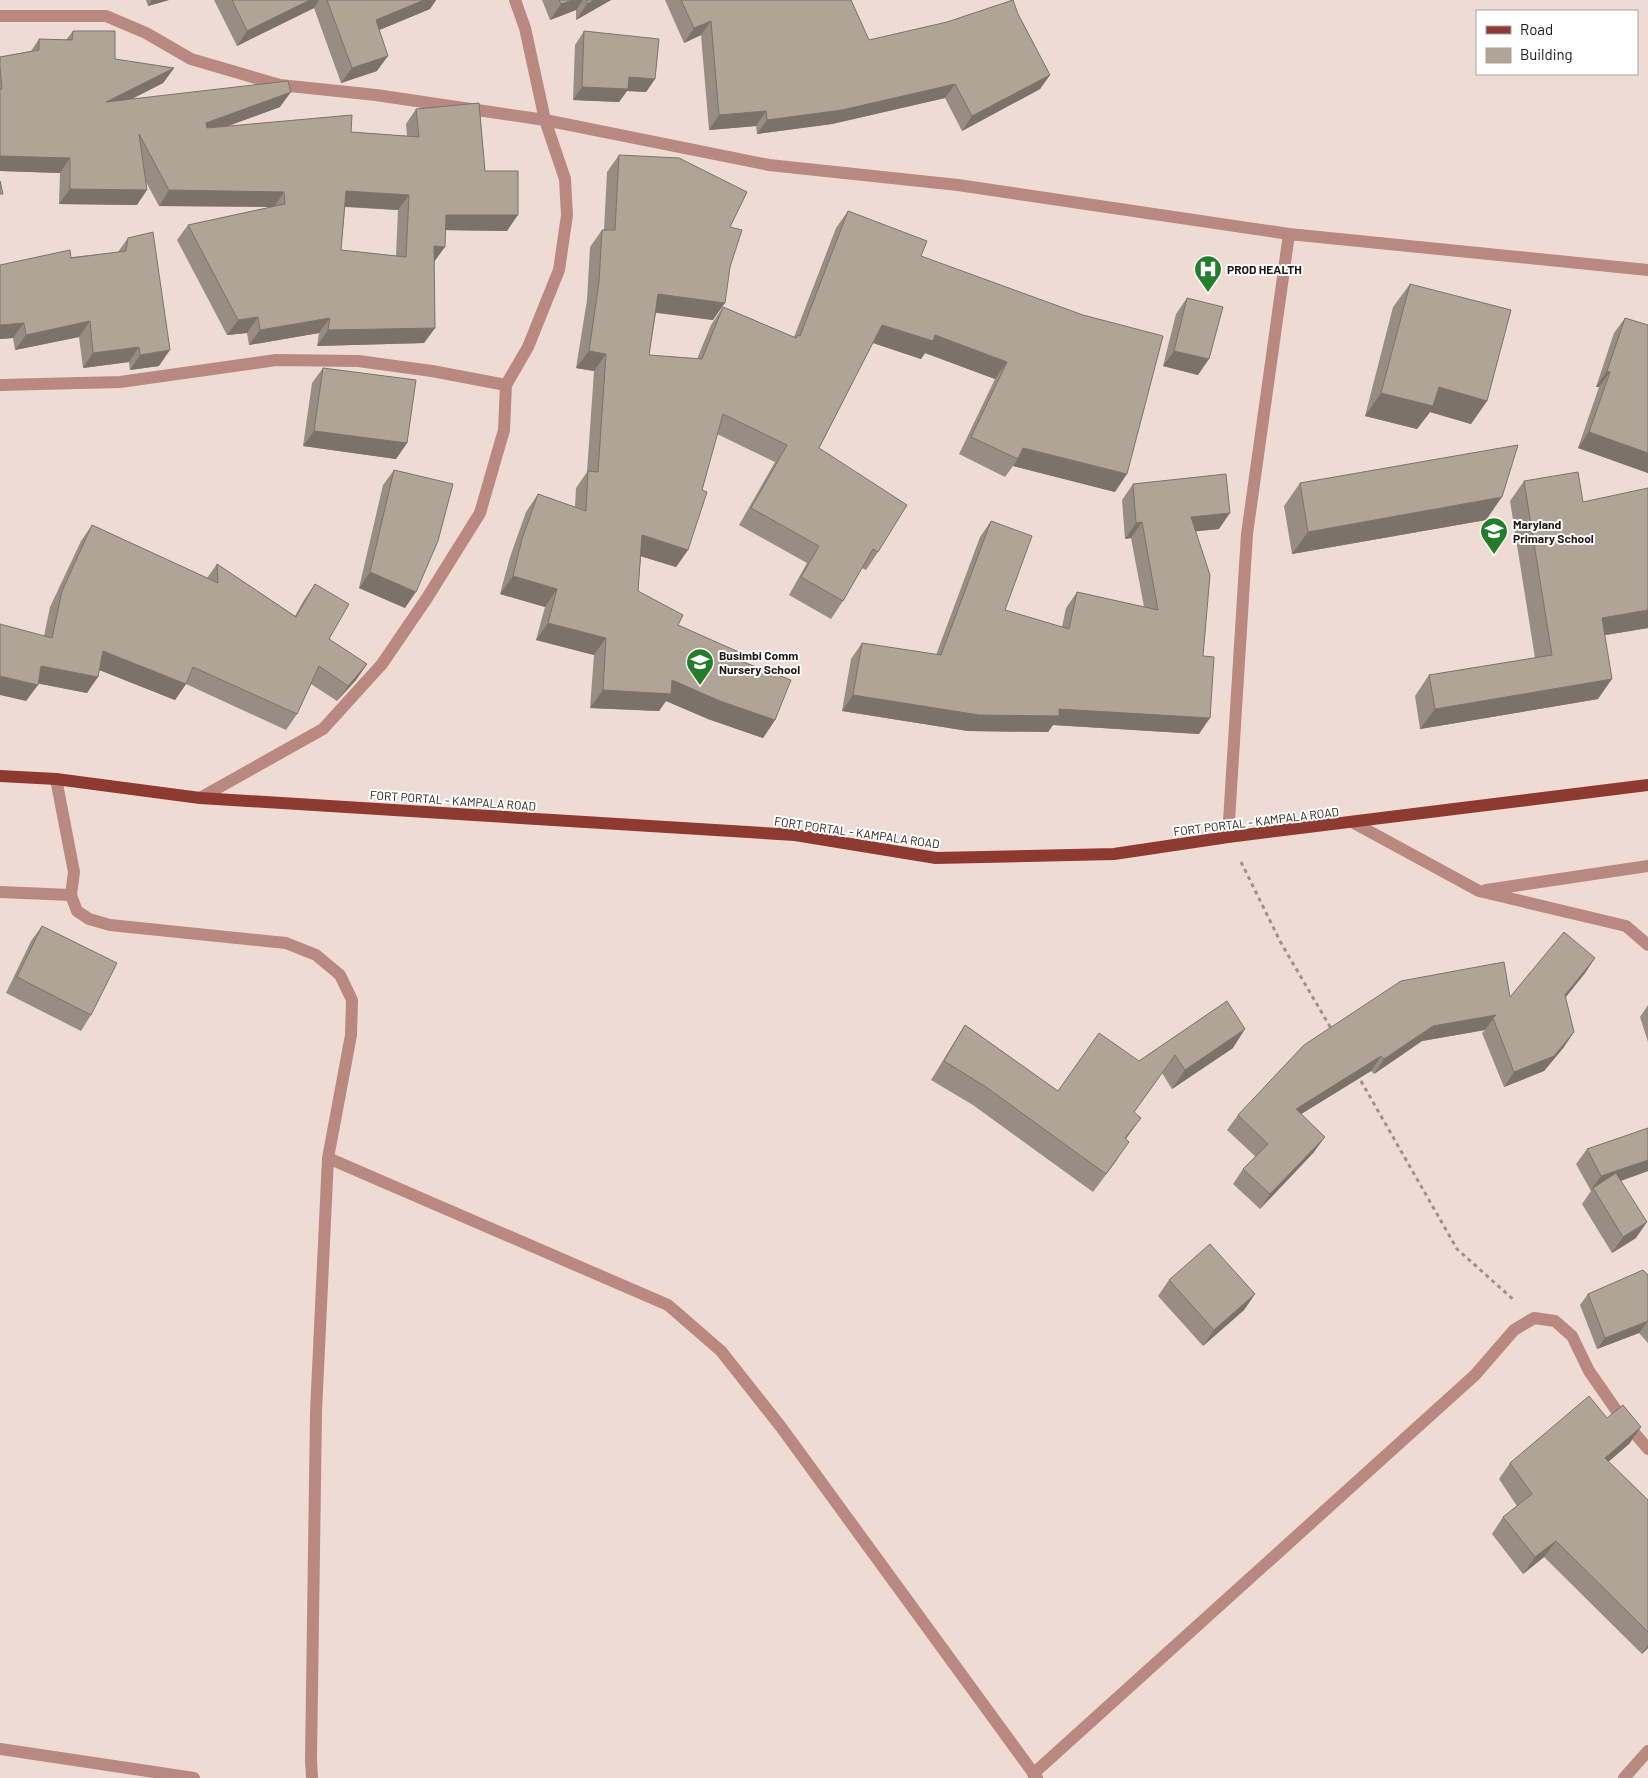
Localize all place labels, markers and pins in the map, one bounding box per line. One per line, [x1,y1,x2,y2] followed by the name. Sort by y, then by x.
[1193,254,1223,293] hospital icon: PROD HEALTH
[1227,262,1302,276] place label: PROD HEALTH
[1479,516,1509,555] school or university icon: Maryland Primary School
[1513,517,1594,545] place label: Maryland Primary School
[685,647,715,686] school or university icon: Busimbi Comm Nursery School
[719,648,800,676] place label: Busimbi Comm Nursery School

